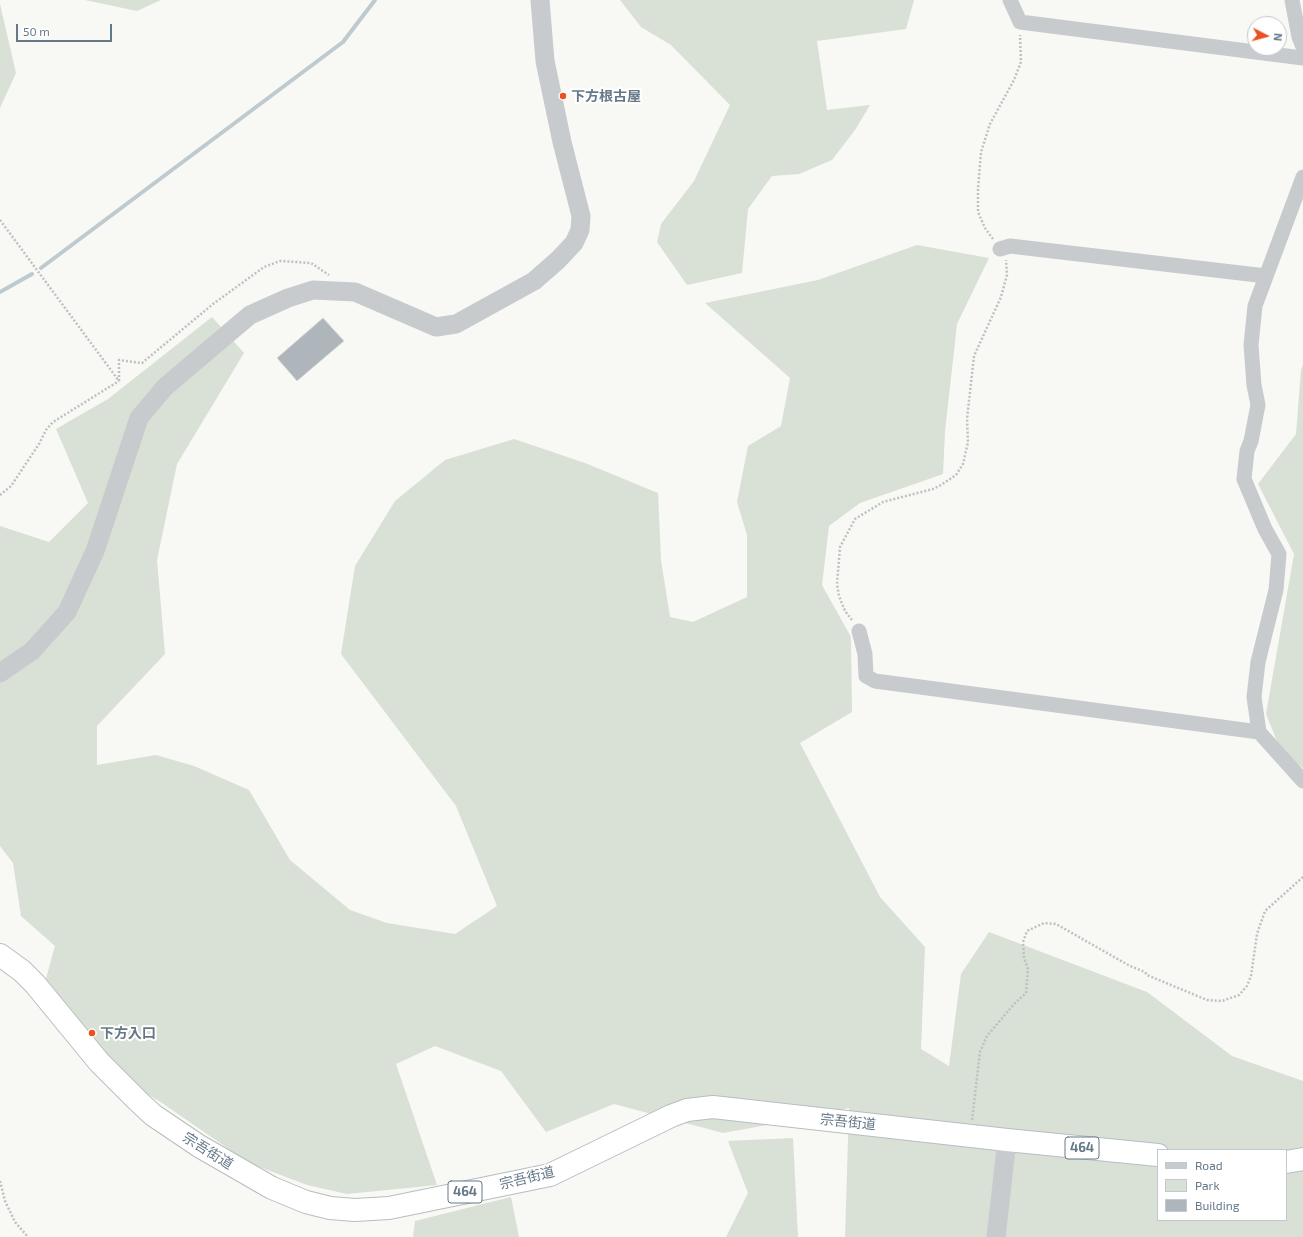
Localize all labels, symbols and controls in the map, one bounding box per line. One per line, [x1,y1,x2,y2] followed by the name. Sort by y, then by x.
[18,16,114,42] scale bar
[1247,16,1287,56] north arrow
[23,24,50,38] text: 50 m
[1272,33,1285,42] text: N
[571,88,641,104] place label: 下方根古屋
[558,91,568,101] marker: 下方根古屋
[100,1025,156,1041] place label: 下方入口
[87,1028,97,1038] marker: 下方入口
[819,1111,877,1133] street label: 宗吾街道
[180,1129,236,1173] street label: 宗吾街道
[1065,1137,1099,1159] road number: 464
[1157,1149,1287,1221] legend
[1195,1158,1223,1172] text: Road
[498,1163,556,1193] street label: 宗吾街道
[1195,1178,1220,1192] text: Park
[448,1181,482,1203] road number: 464
[1195,1198,1239,1212] text: Building

